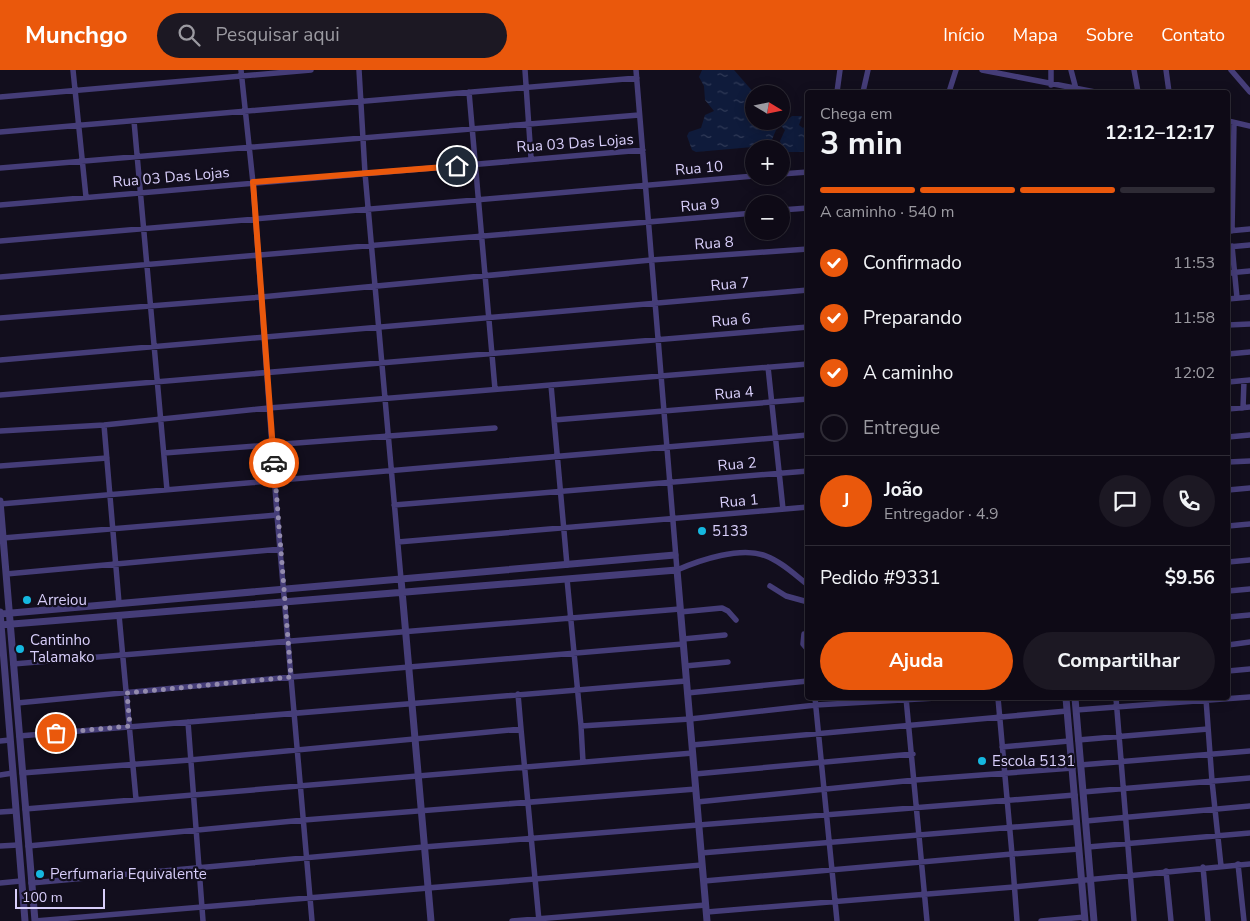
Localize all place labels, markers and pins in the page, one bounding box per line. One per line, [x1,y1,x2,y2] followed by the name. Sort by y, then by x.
[436,145,478,187] pin
[712,521,748,541] place label: 5133
[696,525,708,537] marker: 5133
[37,590,87,610] place label: Arreiou
[21,594,33,606] marker: Arreiou
[30,630,95,667] place label: Cantinho Talamako
[14,643,26,655] marker: Cantinho Talamako
[35,712,77,754] pin
[992,751,1075,771] place label: Escola 5131
[976,755,988,767] marker: Escola 5131
[50,864,207,884] place label: Perfumaria Equivalente
[34,868,46,880] marker: Perfumaria Equivalente

